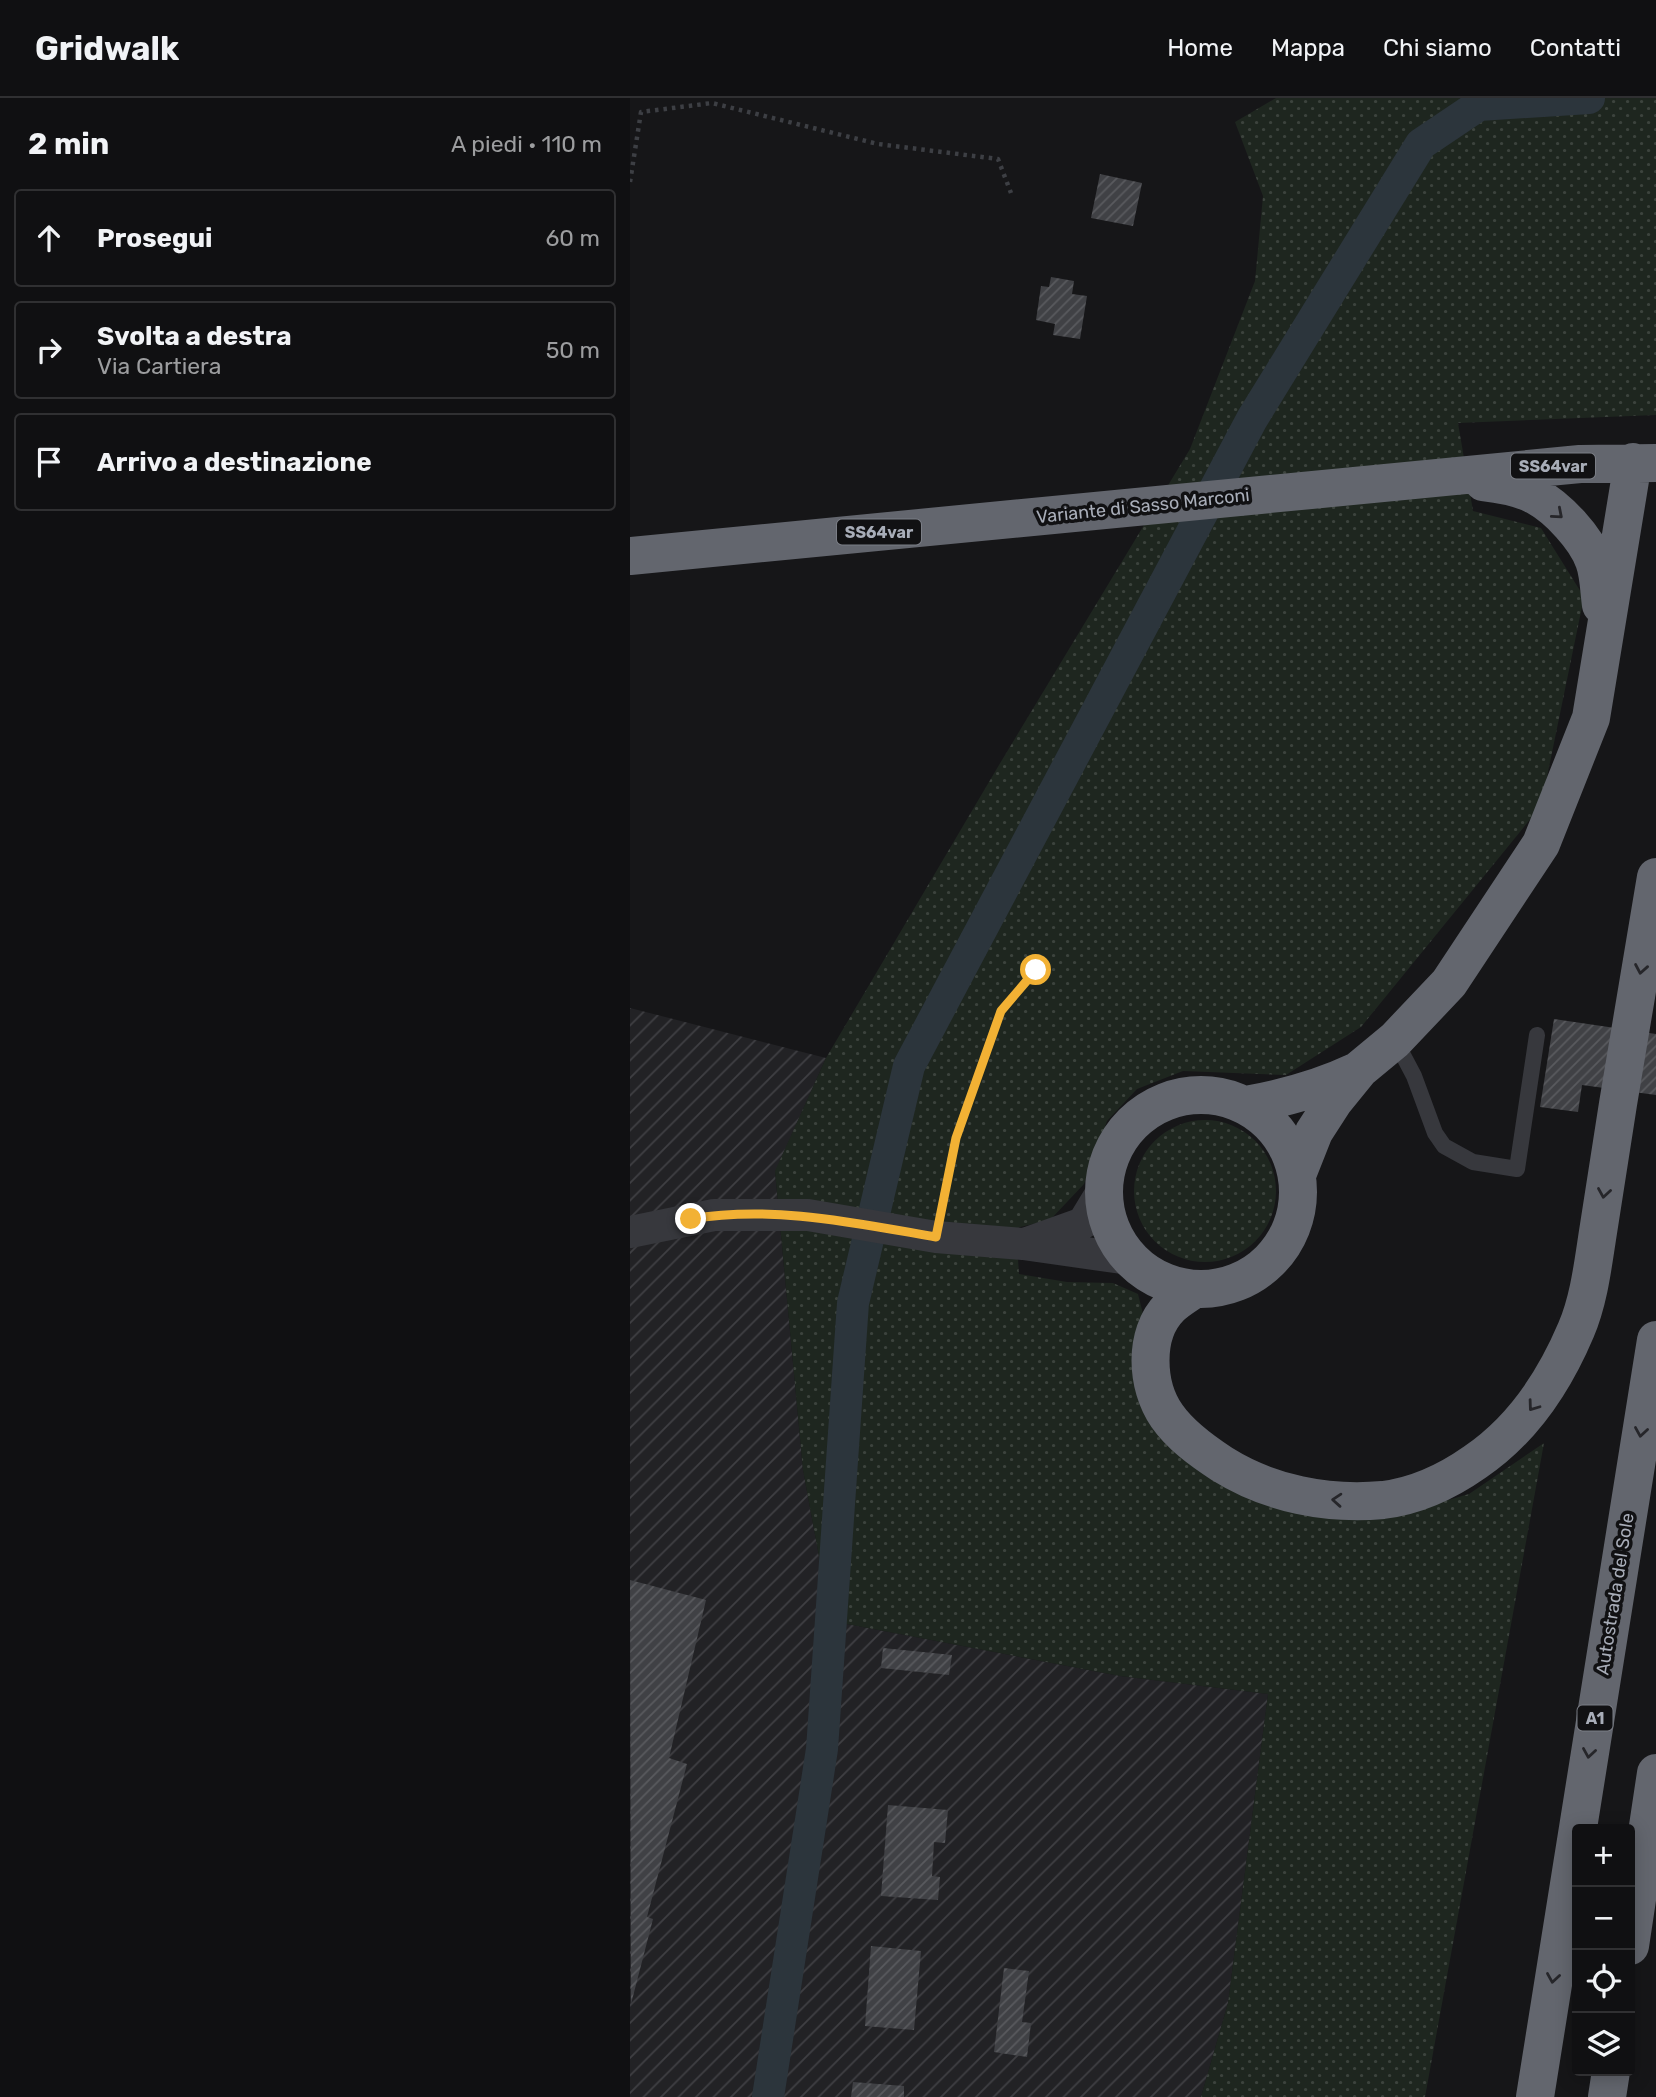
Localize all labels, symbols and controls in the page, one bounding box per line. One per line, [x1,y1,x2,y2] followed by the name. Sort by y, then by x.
[35,29,179,68] text: Gridwalk
[1167,34,1233,62] text: Home
[1271,34,1345,62] text: Mappa
[1383,34,1492,62] text: Chi siamo
[1530,34,1621,62] text: Contatti
[28,126,109,162] text: 2 min
[451,130,602,158] text: A piedi · 110 m
[30,219,68,257] icon: ahead
[97,223,213,254] text: Prosegui
[545,224,600,252] text: 60 m
[97,321,292,352] text: Svolta a destra
[30,331,68,369] icon: right
[546,336,600,364] text: 50 m
[97,352,221,380] text: Via Cartiera
[30,443,68,481] icon: arrive
[97,447,372,478] text: Arrivo a destinazione
[1511,454,1595,478] road number: SS64var
[1035,484,1251,528] street label: Variante di Sasso Marconi
[1550,506,1563,518] one-way arrow
[837,520,921,544] road number: SS64var
[1020,954,1051,985] route start
[1634,963,1649,975] one-way arrow
[1597,1187,1612,1199] one-way arrow
[675,1203,706,1234] route end
[1528,1398,1541,1411] one-way arrow
[1634,1426,1649,1437] one-way arrow
[1331,1493,1342,1508] one-way arrow
[1591,1511,1639,1677] street label: Autostrada del Sole
[1578,1706,1612,1730] road number: A1
[1582,1747,1597,1759] one-way arrow
[1572,1824,1635,2076] map controls
[1572,1824,1635,1887] button: +
[1572,1887,1635,1950] button: −
[1572,1950,1635,2013] button: locate
[1546,1972,1561,1983] one-way arrow
[1572,2013,1635,2076] button: layers

